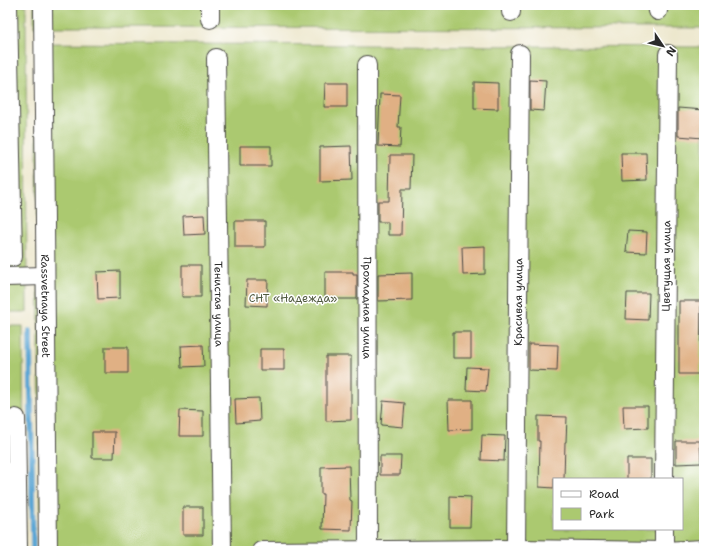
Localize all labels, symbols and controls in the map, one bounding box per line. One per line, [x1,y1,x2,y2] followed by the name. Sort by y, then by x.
[643,26,683,66] north arrow
[662,44,679,60] text: N
[658,220,674,312] street label: Цветущая улица
[38,254,54,358] street label: Rassvetnaya Street
[360,257,375,359] street label: Прохладная улица
[510,258,526,346] street label: Красивая улица
[211,261,227,347] street label: Тенистая улица
[249,291,337,306] park label: СНТ «Надежда»
[553,478,683,530] legend
[589,486,620,502] text: Road
[589,506,615,522] text: Park

